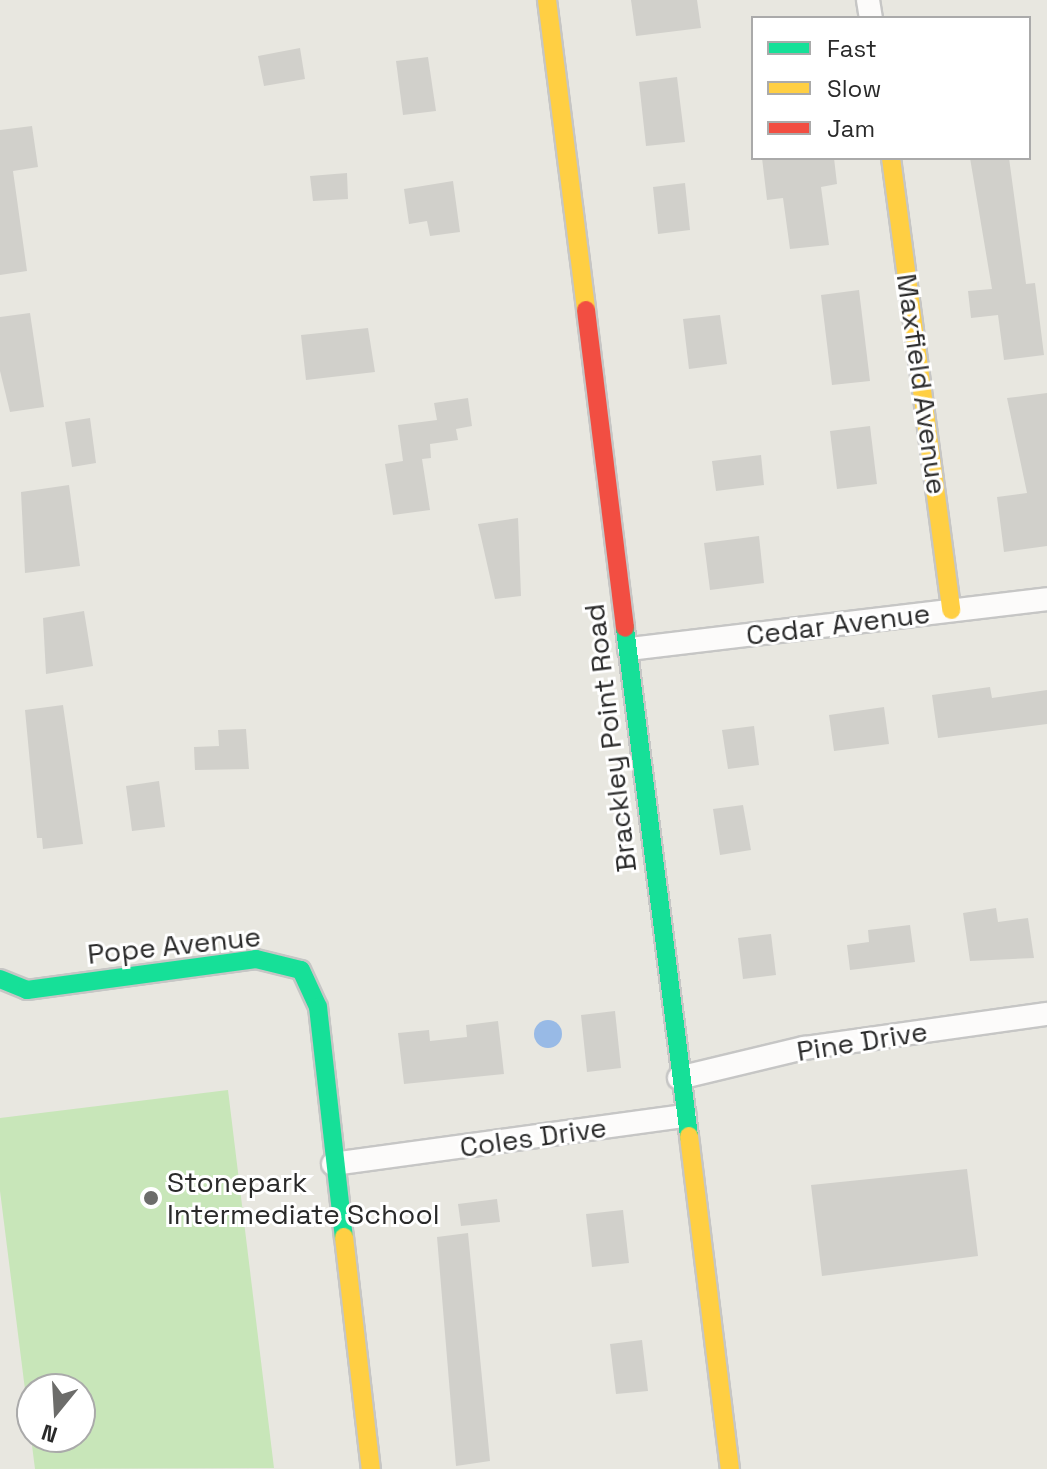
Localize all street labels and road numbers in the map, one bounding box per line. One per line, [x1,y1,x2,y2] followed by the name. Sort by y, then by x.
[890,271,954,497] street label: Maxfield Avenue
[744,596,932,652] street label: Cedar Avenue
[577,602,643,874] street label: Brackley Point Road
[86,919,262,971] street label: Pope Avenue
[794,1014,930,1068] street label: Pine Drive
[458,1110,608,1164] street label: Coles Drive

